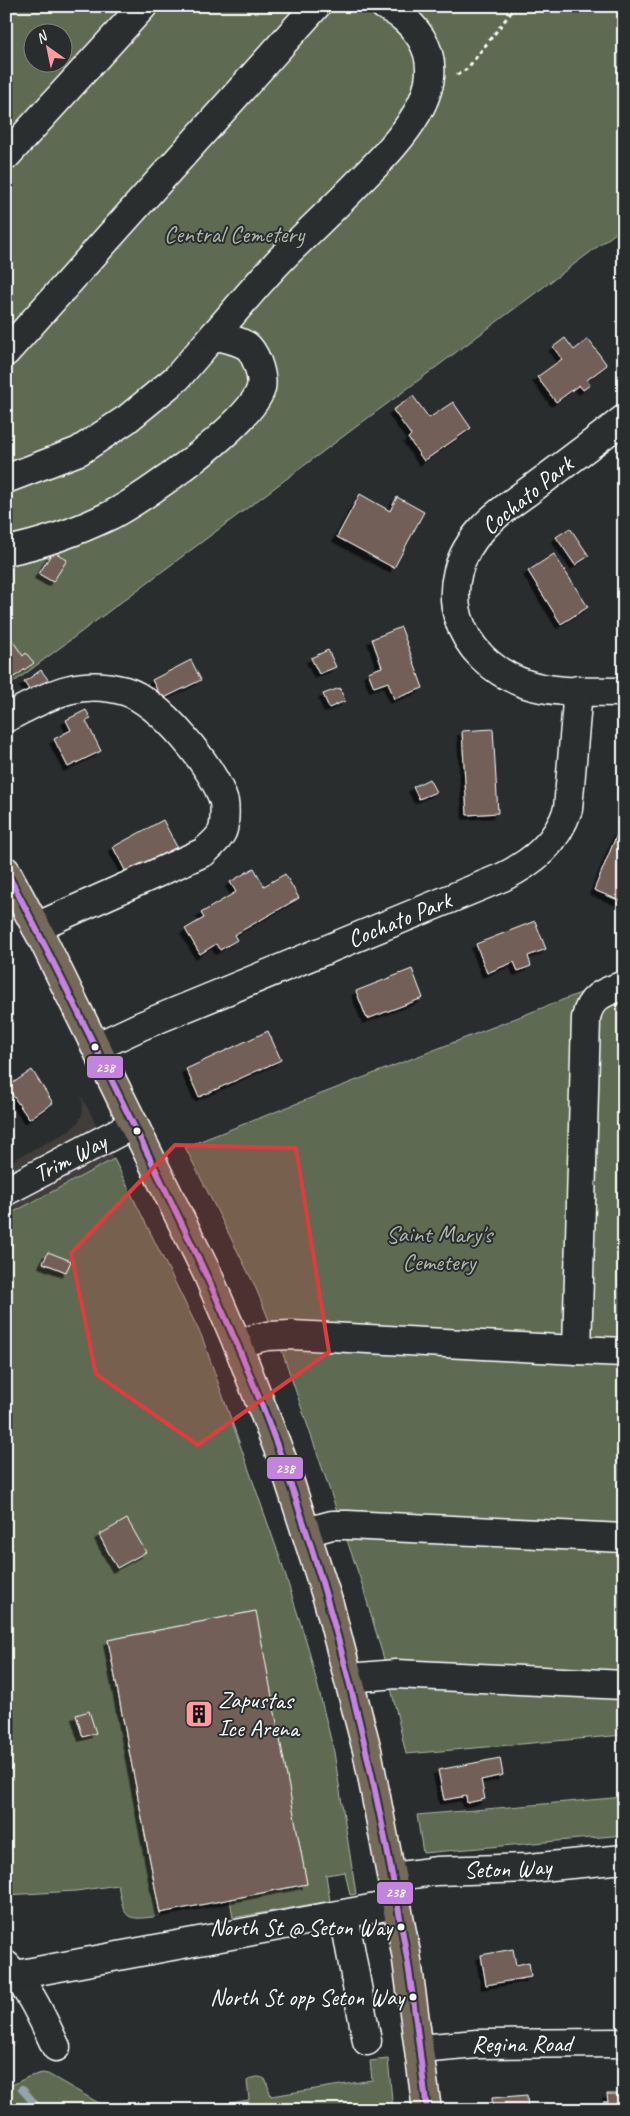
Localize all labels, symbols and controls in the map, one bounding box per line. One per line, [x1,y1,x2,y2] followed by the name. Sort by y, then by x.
[22,22,72,72] north arrow
[33,27,51,47] text: N
[164,219,306,249] park label: Central Cemetery
[475,448,581,541] street label: Cochato Park
[343,884,458,954] street label: Cochato Park
[90,1042,100,1052] unlabelled marker
[86,1055,124,1079] line badge: 238
[96,1059,116,1076] text: 238
[28,1125,113,1189] street label: Trim Way
[132,1126,142,1136] unlabelled marker
[386,1219,495,1277] park label: Saint Mary's Cemetery
[266,1456,304,1480] line badge: 238
[276,1460,296,1477] text: 238
[218,1685,301,1743] place label: Zapustas Ice Arena
[184,1699,214,1729] building icon: Zapustas Ice Arena
[463,1851,554,1885] street label: Seton Way
[376,1881,414,1905] line badge: 238
[386,1884,406,1901] text: 238
[210,1913,394,1942] place label: North St @ Seton Way
[396,1922,406,1932] marker: North St @ Seton Way
[210,1983,406,2012] place label: North St opp Seton Way
[408,1992,418,2002] marker: North St opp Seton Way
[472,2028,576,2059] street label: Regina Road

